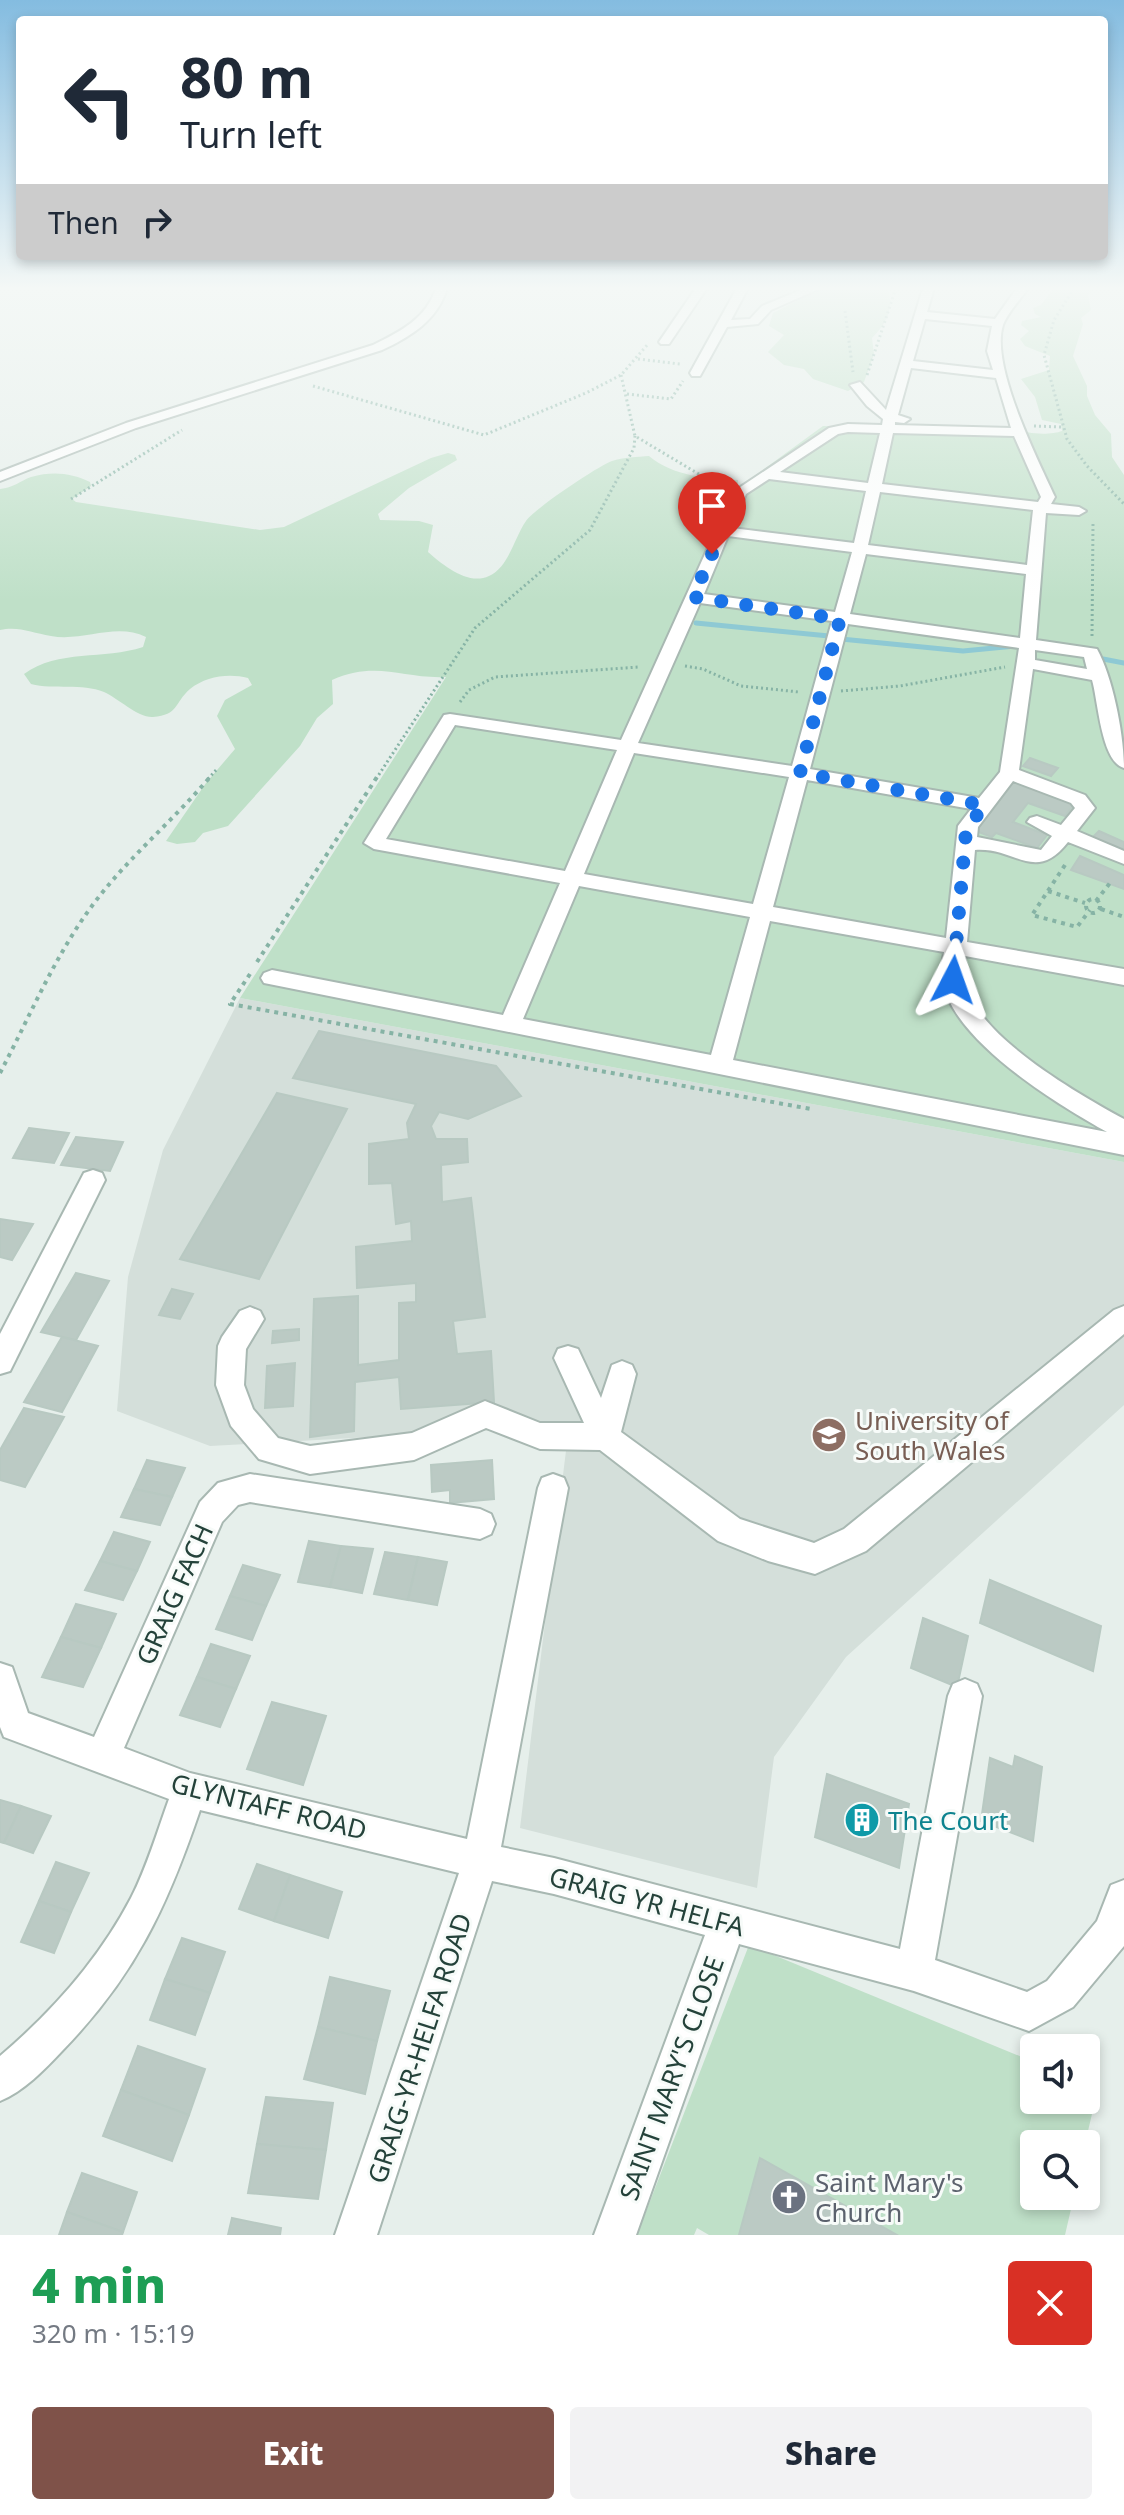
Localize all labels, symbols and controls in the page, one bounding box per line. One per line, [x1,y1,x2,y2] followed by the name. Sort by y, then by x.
[180,38,313,114] text: 80 m
[48,48,152,152] icon: left
[180,110,322,159] text: Turn left
[135,200,179,244] icon: right
[48,202,119,243] text: Then
[678,472,746,554] pin
[690,484,734,528] icon: arrive
[911,938,995,1022] position arrow
[855,1402,1011,1468] place label: University of South Wales
[810,1416,848,1454] school or university icon: University of South Wales
[127,1518,221,1670] street label: GRAIG FACH
[167,1764,371,1848] street label: GLYNTAFF ROAD
[843,1801,881,1839] building icon: The Court
[888,1802,1008,1838] place label: The Court
[545,1858,749,1944] street label: GRAIG YR HELFA
[358,1908,480,2188] street label: GRAIG-YR-HELFA ROAD
[610,1951,732,2205] street label: SAINT MARY'S CLOSE
[1020,2034,1100,2210] map controls
[1020,2034,1100,2114] button: sound
[1020,2130,1100,2210] button: search
[815,2164,964,2230] place label: Saint Mary's Church
[770,2178,808,2216] church icon: Saint Mary's Church
[32,2252,166,2317] text: 4 min
[1008,2261,1092,2345] button: close
[32,2315,195,2351] text: 320 m · 15:19
[32,2407,554,2499] button: Exit
[570,2407,1092,2499] button: Share

